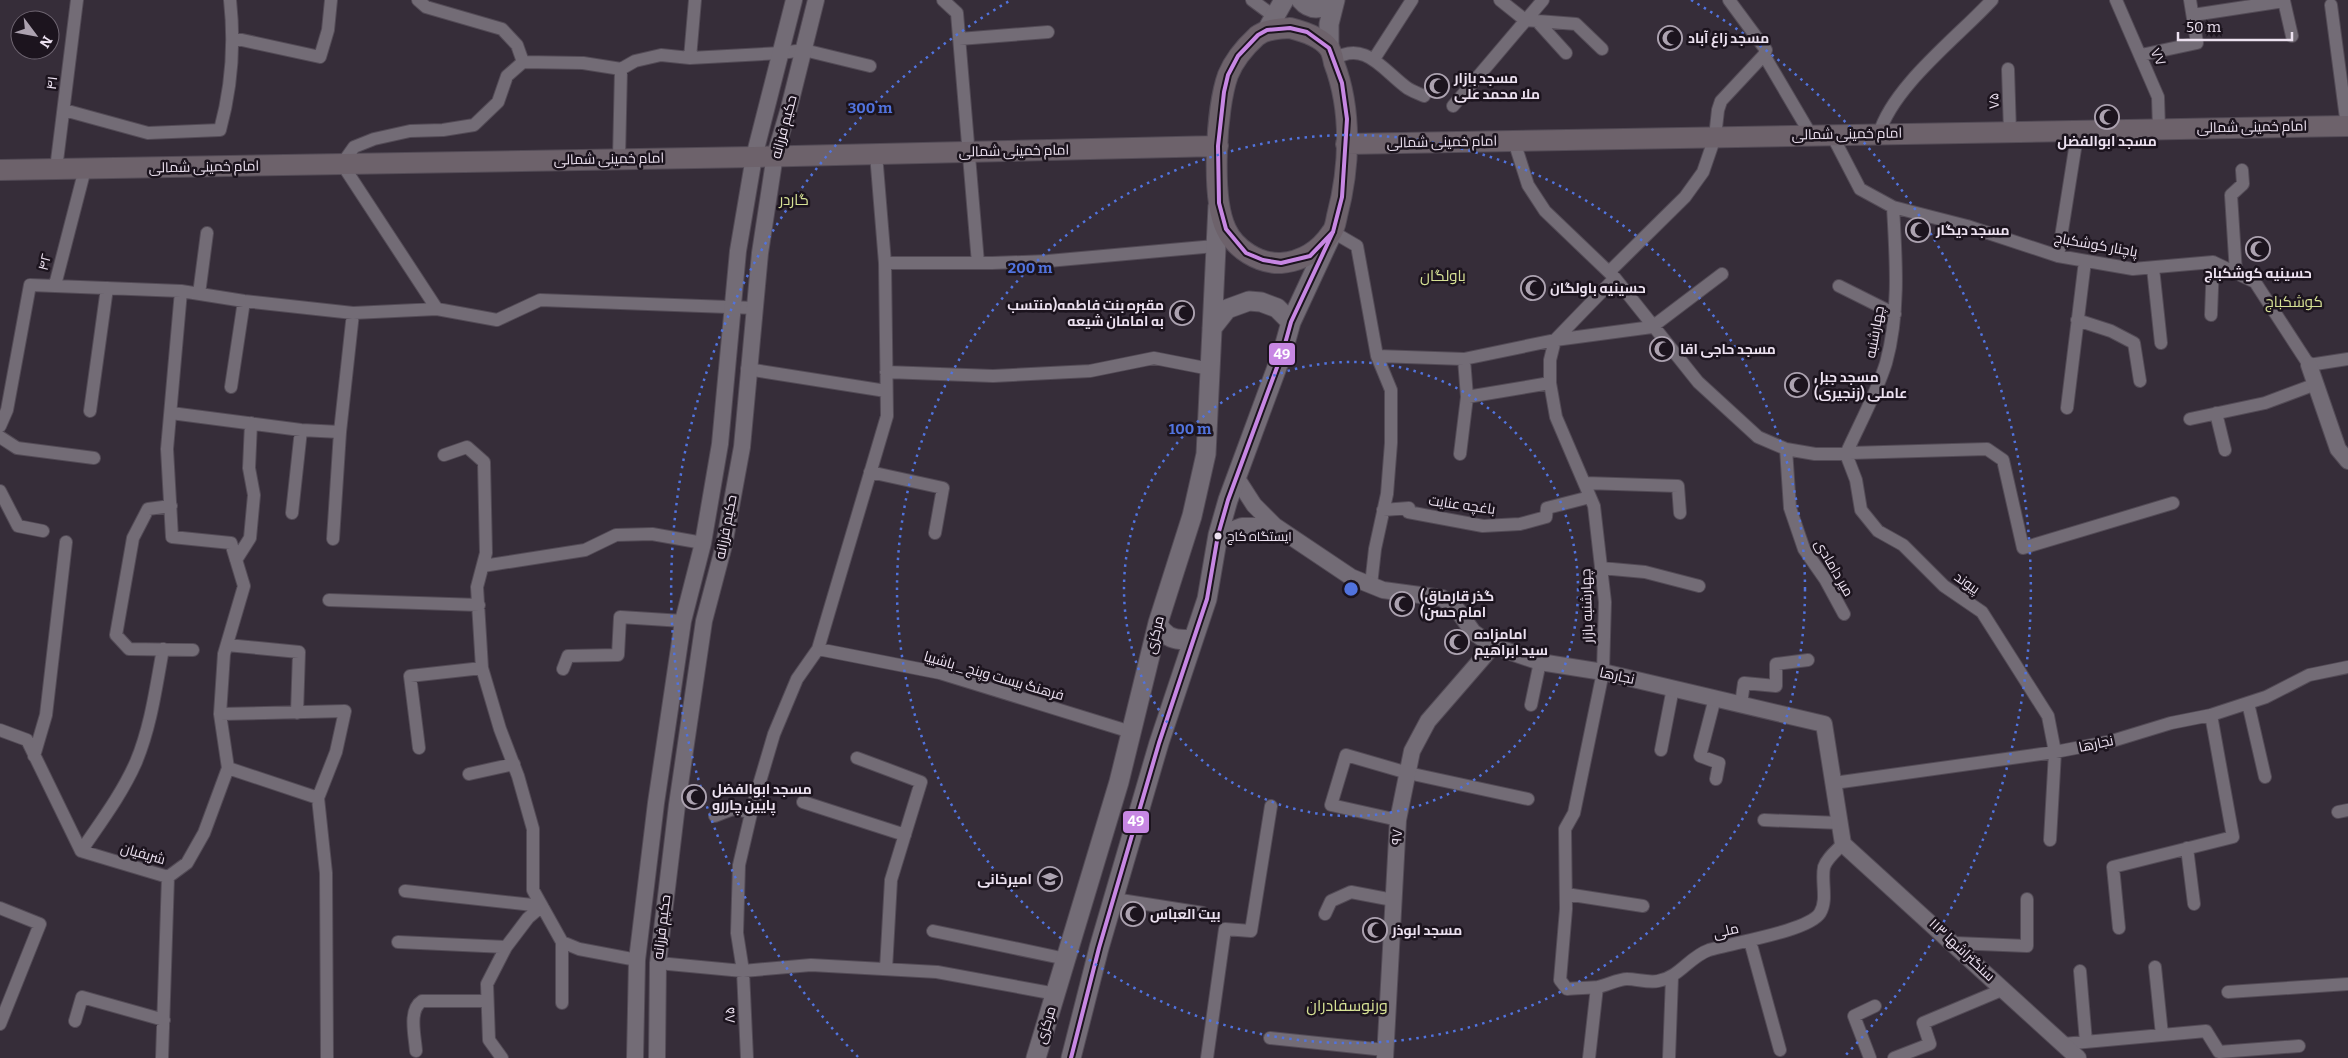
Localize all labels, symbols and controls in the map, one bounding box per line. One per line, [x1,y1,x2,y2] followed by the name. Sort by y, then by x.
[10,10,60,60] north arrow
[2178,10,2292,42] scale bar
[2186,18,2222,36] text: 50 m
[1657,25,1683,51] mosque icon: مسجد زاغ آباد
[1688,30,1769,48] place label: مسجد زاغ آباد
[35,33,56,51] text: N
[2147,45,2170,69] street label: ۷۷
[1453,70,1540,103] place label: مسجد بازار ملا محمد علی
[1424,73,1450,99] mosque icon: مسجد بازار ملا محمد علی
[43,75,61,91] street label: ۴۱
[767,93,802,161] street label: حکیم فرزانه
[1985,93,2003,109] street label: ۷۵
[848,99,893,117] text: 300 m
[2094,104,2120,130] mosque icon: مسجد ابوالفضل
[2197,118,2307,137] street label: امام خمینی شمالی
[1792,125,1902,144] street label: امام خمینی شمالی
[1387,133,1497,152] street label: امام خمینی شمالی
[2057,133,2157,150] place label: مسجد ابوالفضل
[959,142,1069,161] street label: امام خمینی شمالی
[554,150,664,169] street label: امام خمینی شمالی
[149,158,259,177] street label: امام خمینی شمالی
[778,191,809,209] district label: گاردر
[1905,217,1931,243] mosque icon: مسجد دیگار
[1935,222,2009,239] place label: مسجد دیگار
[2053,229,2139,262] street label: پاچنار کوشکباج
[2245,236,2271,262] mosque icon: حسینیه کوشکباج
[35,252,55,272] street label: ۴۲
[1008,259,1053,277] text: 200 m
[2204,265,2312,283] place label: حسینیه کوشکباج
[1420,267,1466,286] district label: باولگان
[1520,275,1546,301] mosque icon: حسینیه باولگان
[1550,280,1646,297] place label: حسینیه باولگان
[2265,293,2323,313] district label: کوشکباج
[1007,296,1164,330] place label: مقبره بنت فاطمه(منتسب به امامان شیعه
[1169,300,1195,326] mosque icon: مقبره بنت فاطمه(منتسب به امامان شیعه
[1862,305,1889,360] street label: چهارشنبه
[1649,336,1675,362] mosque icon: مسجد حاجی اقا
[1680,341,1776,358] place label: مسجد حاجی اقا
[1268,342,1296,366] line badge: 49
[1274,346,1290,363] text: 49
[1814,369,1907,402] place label: مسجد جبل عاملی (زنجیری)
[1784,372,1810,398] mosque icon: مسجد جبل عاملی (زنجیری)
[1169,420,1212,438] text: 100 m
[1427,492,1496,519] street label: باغچه عنایت
[711,493,742,561] street label: حکیم فرزانه
[1227,529,1292,545] place label: ایستگاه کاج
[1213,531,1223,541] marker: ایستگاه کاج
[1811,536,1857,600] street label: میر دامادی
[1577,568,1598,645] street label: چهارشنبه بازار
[1950,568,1983,599] street label: پیوند
[1342,580,1360,598] centre of rings
[1420,587,1494,622] place label: (گذر قارماق (امام حسن
[1389,591,1415,617] mosque icon: (گذر قارماق (امام حسن
[1142,614,1168,656] street label: مرکزی
[1474,626,1548,660] place label: امامزاده سید ابراهیم
[1444,629,1470,655] mosque icon: امامزاده سید ابراهیم
[922,648,1066,705] street label: فرهنگ بیست وپنج _ باشییا
[1598,664,1636,688] street label: نجارها
[2077,732,2115,756] street label: نجارها
[712,781,812,816] place label: مسجد ابوالفضل پایین چاررو
[681,784,707,810] mosque icon: مسجد ابوالفضل پایین چاررو
[1122,810,1150,834] line badge: 49
[1128,813,1144,830] text: 49
[1388,828,1406,846] street label: ۹۷
[119,840,167,868] street label: شریفیان
[1037,866,1063,892] school or university icon: امیرخانی
[977,871,1032,888] place label: امیرخانی
[650,894,675,960] street label: حکیم فرزانه
[1120,901,1146,927] mosque icon: بیت العباس
[1150,906,1221,923] place label: بیت العباس
[1926,915,1998,985] street label: سنگتراشها ۱۱۳
[1362,917,1388,943] mosque icon: مسجد ابوذر
[1712,920,1740,942] street label: ملی
[1391,922,1462,939] place label: مسجد ابوذر
[1306,996,1388,1016] district label: ورنوسفادران
[1032,1004,1060,1046] street label: مرکزی
[721,1007,739,1023] street label: ۸۵

